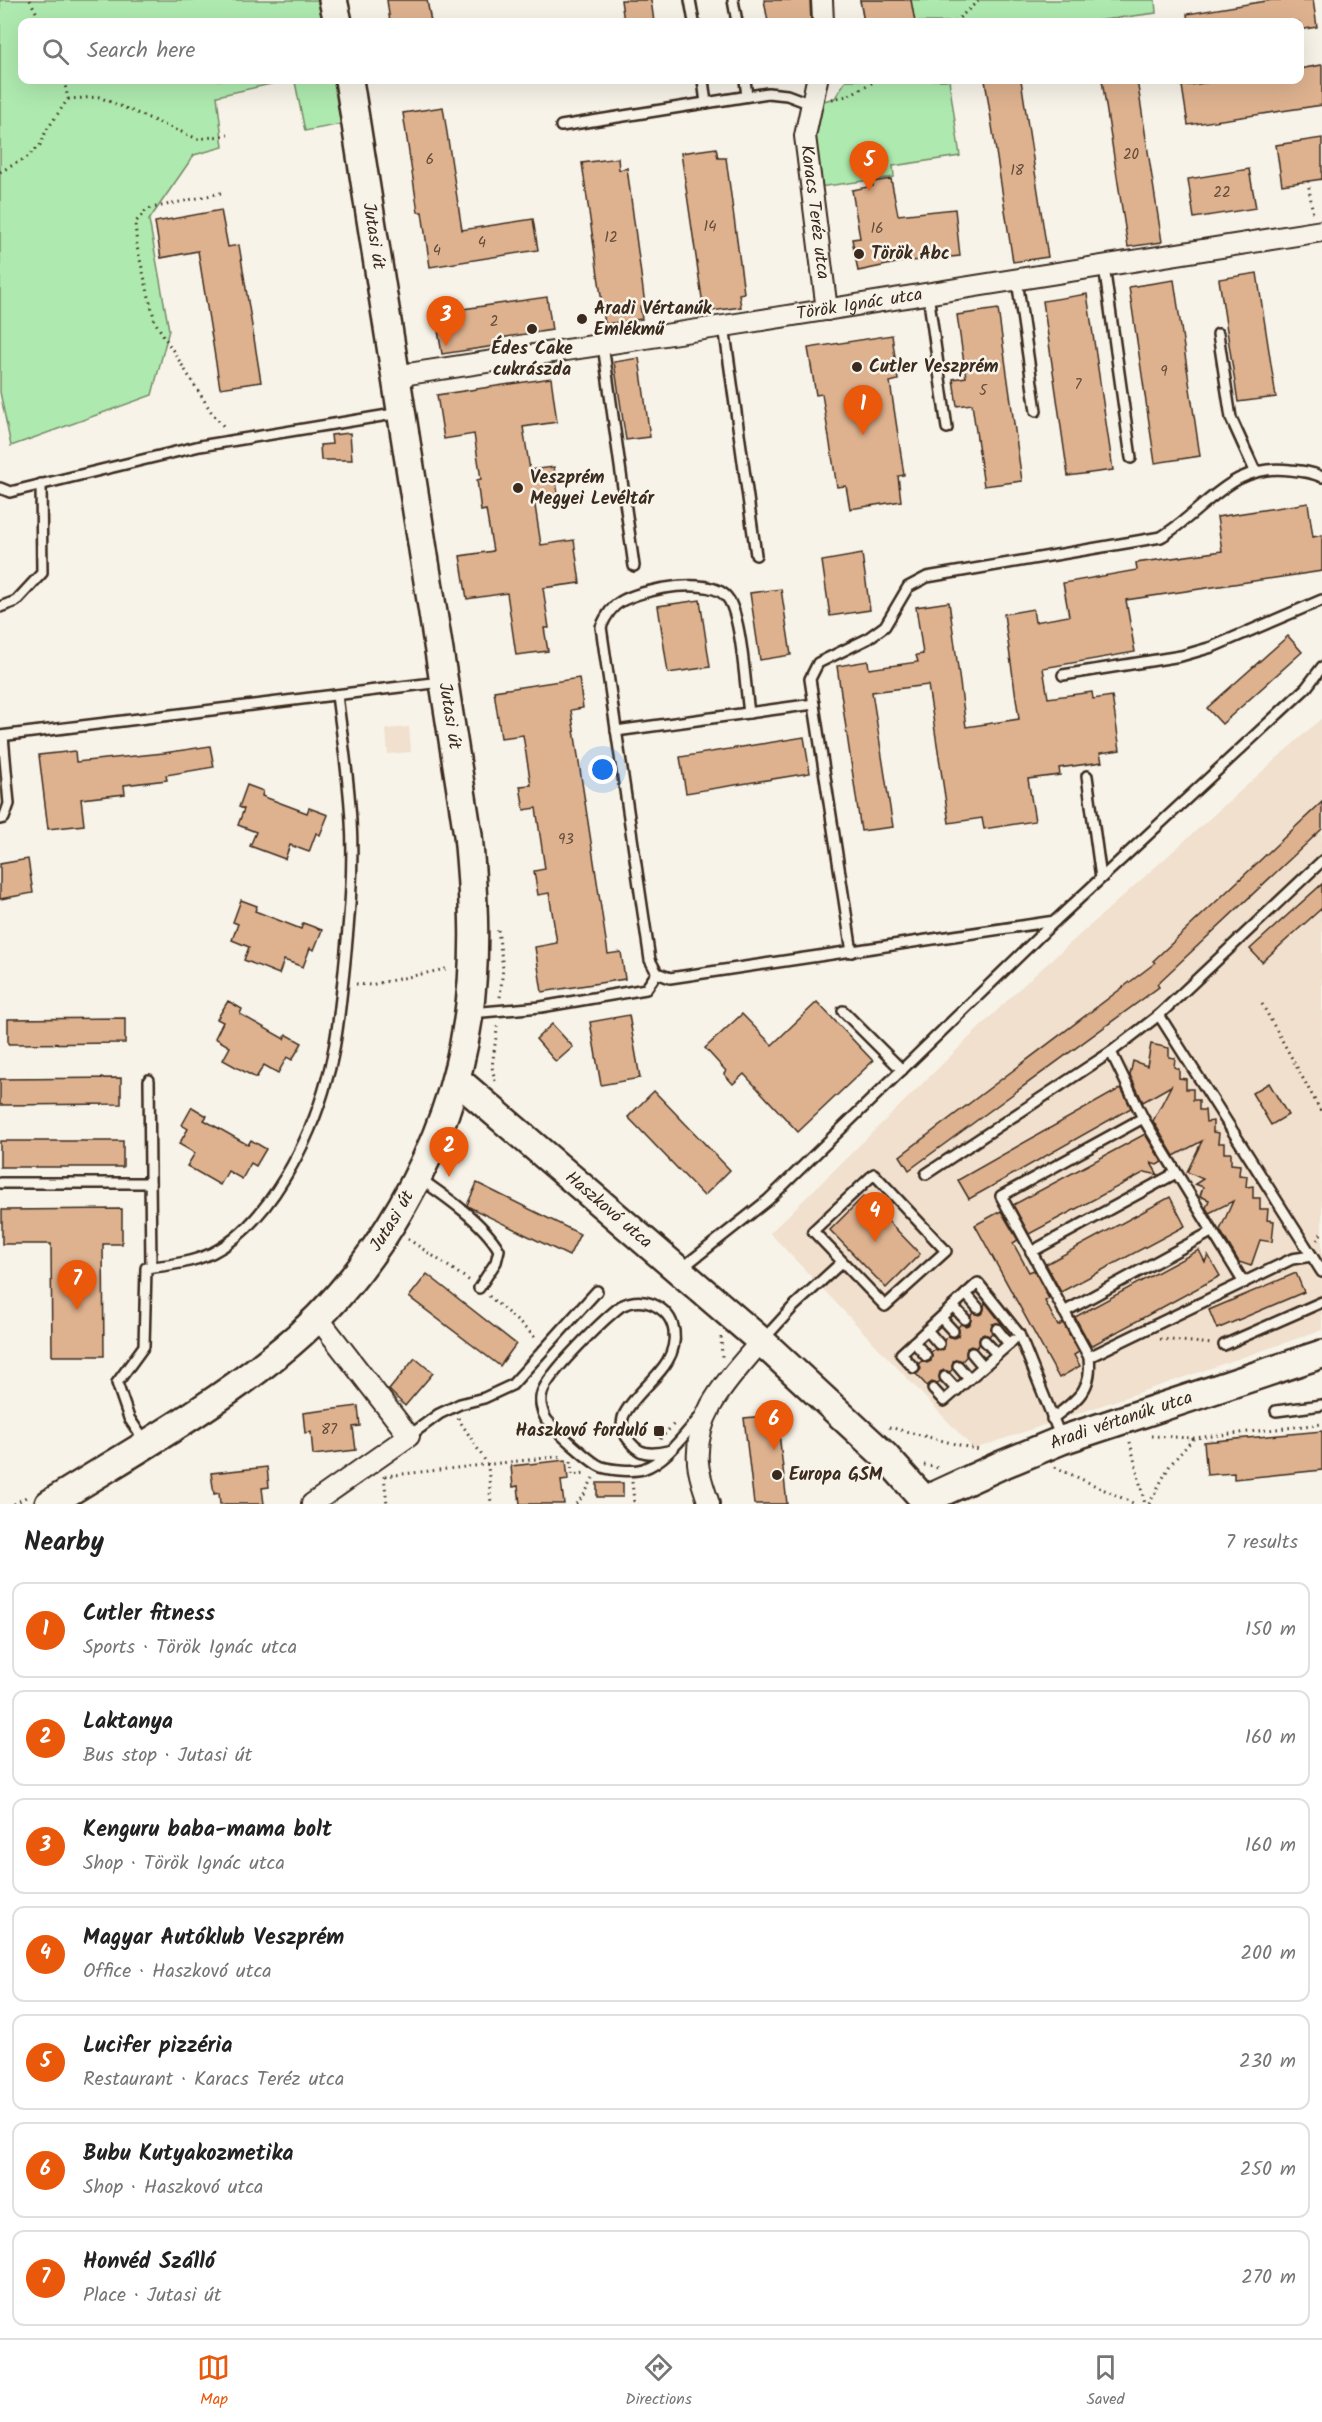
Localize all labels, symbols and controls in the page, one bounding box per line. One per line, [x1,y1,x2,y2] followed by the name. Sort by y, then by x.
[18,18,1304,84] search box
[87,34,195,69] text: Search here
[39,35,72,68] icon: search
[850,142,888,191] pin: 5
[792,143,837,281] street label: Karacs Teréz utca
[1123,143,1140,167] house number: 20
[426,148,434,172] house number: 6
[1010,159,1025,183] house number: 18
[1213,181,1231,205] house number: 22
[353,201,393,272] street label: Jutasi út
[704,215,716,239] house number: 14
[870,217,884,241] house number: 16
[604,226,618,250] house number: 12
[478,231,486,255] house number: 4
[433,239,441,263] house number: 4
[871,240,950,269] place label: Török Abc
[852,247,866,261] marker: Török Abc
[794,280,925,329] street label: Török Ignác utca
[594,295,713,345] place label: Aradi Vértanúk Emlékmű
[426,296,466,346] pin: 3
[490,310,498,334] house number: 2
[575,312,589,326] marker: Aradi Vértanúk Emlékmű
[525,322,539,336] marker: Édes Cake cukrászda
[491,335,573,385] place label: Édes Cake cukrászda
[869,353,999,382] place label: Cutler Veszprém
[850,360,864,374] marker: Cutler Veszprém
[1160,360,1168,384] house number: 9
[1075,373,1083,397] house number: 7
[979,379,988,403] house number: 5
[844,386,882,435] pin: 1
[530,464,655,514] place label: Veszprém Megyei Levéltár
[511,481,525,495] marker: Veszprém Megyei Levéltár
[429,681,469,752] street label: Jutasi út
[588,755,617,784] your location
[558,828,574,852] house number: 93
[430,1128,468,1177] pin: 2
[558,1164,659,1256] street label: Haszkovó utca
[362,1184,423,1258] street label: Jutasi út
[856,1192,894,1242] pin: 4
[58,1260,97,1310] pin: 7
[1045,1383,1196,1458] street label: Aradi vértanúk utca
[754,1400,794,1450] pin: 6
[515,1417,649,1446] place label: Haszkovó forduló
[321,1418,338,1442] house number: 87
[652,1424,666,1438] marker: Haszkovó forduló
[789,1461,883,1490] place label: Europa GSM
[770,1468,784,1482] marker: Europa GSM
[24,1522,104,1564] text: Nearby
[1226,1527,1298,1559] text: 7 results
[83,1597,215,1632] text: Cutler fitness
[42,1614,49,1646] text: 1
[1245,1614,1296,1646] text: 150 m
[83,1632,297,1664] text: Sports · Török Ignác utca
[83,1705,173,1740] text: Laktanya
[40,1722,51,1754] text: 2
[1245,1722,1296,1754] text: 160 m
[83,1740,252,1772] text: Bus stop · Jutasi út
[83,1813,332,1848] text: Kenguru baba-mama bolt
[40,1830,51,1862] text: 3
[1245,1830,1296,1862] text: 160 m
[83,1848,285,1880] text: Shop · Török Ignác utca
[83,1921,344,1956] text: Magyar Autóklub Veszprém
[40,1938,51,1970] text: 4
[1240,1938,1296,1970] text: 200 m
[83,1956,272,1988] text: Office · Haszkovó utca
[83,2029,233,2064] text: Lucifer pizzéria
[40,2046,51,2078] text: 5
[1239,2046,1296,2078] text: 230 m
[83,2064,344,2096] text: Restaurant · Karacs Teréz utca
[83,2137,293,2172] text: Bubu Kutyakozmetika
[40,2154,51,2186] text: 6
[1240,2154,1296,2186] text: 250 m
[83,2172,263,2204] text: Shop · Haszkovó utca
[83,2245,215,2280] text: Honvéd Szálló
[41,2262,50,2294] text: 7
[1241,2262,1296,2294] text: 270 m
[83,2280,222,2312] text: Place · Jutasi út
[197,2351,230,2412] tab: Map
[625,2351,692,2412] tab: Directions
[1087,2351,1125,2412] tab: Saved

